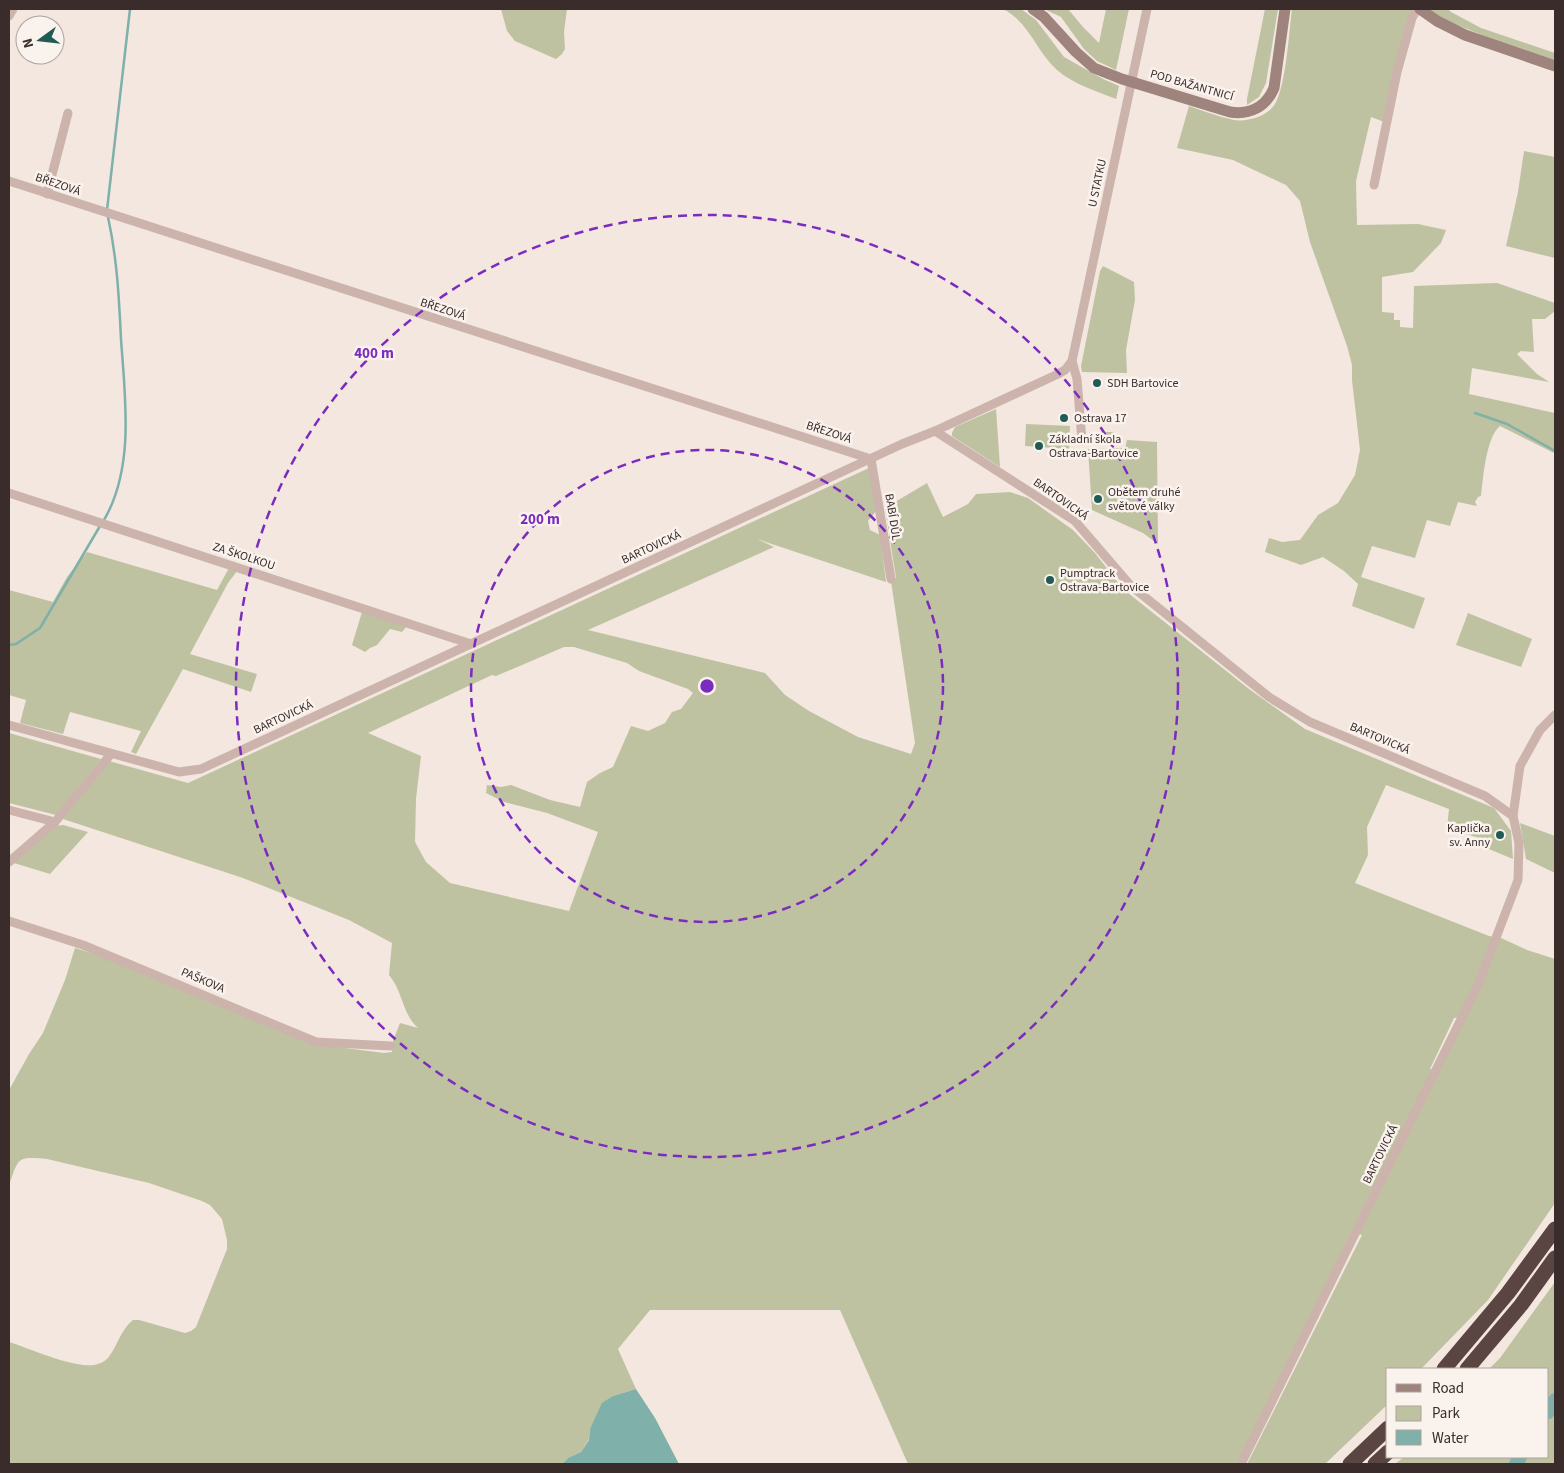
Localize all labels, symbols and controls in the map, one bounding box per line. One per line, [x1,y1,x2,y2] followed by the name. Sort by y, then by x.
[15,15,65,65] north arrow
[18,36,39,50] text: N
[1148,65,1236,106] street label: POD BAŽANTNICÍ
[1084,157,1111,209] street label: U STATKU
[33,169,83,200] street label: BŘEZOVÁ
[418,294,468,325] street label: BŘEZOVÁ
[354,343,394,364] text: 400 m
[1107,375,1178,392] place label: SDH Bartovice
[1091,377,1103,389] marker: SDH Bartovice
[1074,410,1127,427] place label: Ostrava 17
[1058,412,1070,424] marker: Ostrava 17
[804,417,854,448] street label: BŘEZOVÁ
[1049,431,1138,462] place label: Základní škola Ostrava-Bartovice
[1033,440,1045,452] marker: Základní škola Ostrava-Bartovice
[1030,474,1092,525] street label: BARTOVICKÁ
[1108,484,1181,515] place label: Obětem druhé světové války
[880,492,905,542] street label: BABÍ DŮL
[1092,493,1104,505] marker: Obětem druhé světové války
[520,509,560,530] text: 200 m
[619,526,684,569] street label: BARTOVICKÁ
[210,538,277,575] street label: ZA ŠKOLKOU
[1060,565,1149,596] place label: Pumptrack Ostrava-Bartovice
[1044,574,1056,586] marker: Pumptrack Ostrava-Bartovice
[698,677,716,695] centre of rings
[251,696,316,739] street label: BARTOVICKÁ
[1347,718,1413,759] street label: BARTOVICKÁ
[1447,820,1490,851] place label: Kaplička sv. Anny
[1494,829,1506,841] marker: Kaplička sv. Anny
[178,964,228,998] street label: PAŠKOVA
[1359,1121,1402,1187] street label: BARTOVICKÁ
[1386,1368,1549,1458] legend
[1432,1378,1464,1399] text: Road
[1432,1403,1461,1424] text: Park
[1432,1428,1469,1449] text: Water

